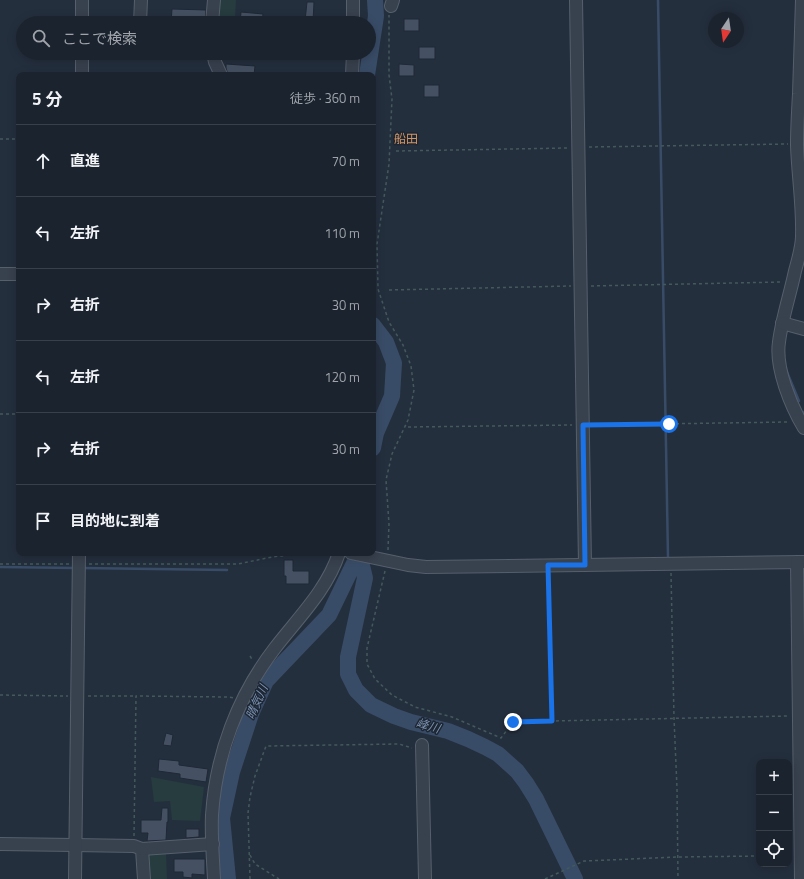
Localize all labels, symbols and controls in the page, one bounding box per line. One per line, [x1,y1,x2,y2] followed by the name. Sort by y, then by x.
[708,12,744,48] north arrow
[16,16,376,60] search box
[30,27,52,49] icon: search
[62,27,137,50] text: ここで検索
[32,86,62,112] text: 5 分
[290,88,360,108] text: 徒歩 · 360 m
[394,129,418,148] district label: 船田
[70,149,100,172] text: 直進
[32,150,54,172] icon: ahead
[332,151,360,171] text: 70 m
[70,221,100,244] text: 左折
[32,222,54,244] icon: left
[324,223,360,243] text: 110 m
[70,293,100,316] text: 右折
[32,294,54,316] icon: right
[332,295,360,315] text: 30 m
[70,365,100,388] text: 左折
[32,366,54,388] icon: left
[324,367,360,387] text: 120 m
[660,415,678,433] route start
[70,437,100,460] text: 右折
[32,438,54,460] icon: right
[332,439,360,459] text: 30 m
[70,509,160,532] text: 目的地に到着
[32,510,54,532] icon: arrive
[241,680,273,722] water label: 晴気川
[414,713,444,739] water label: 峰川
[504,713,522,731] route end
[756,759,792,867] map controls
[756,759,792,795] button: +
[756,795,792,831] button: −
[756,831,792,867] button: locate

